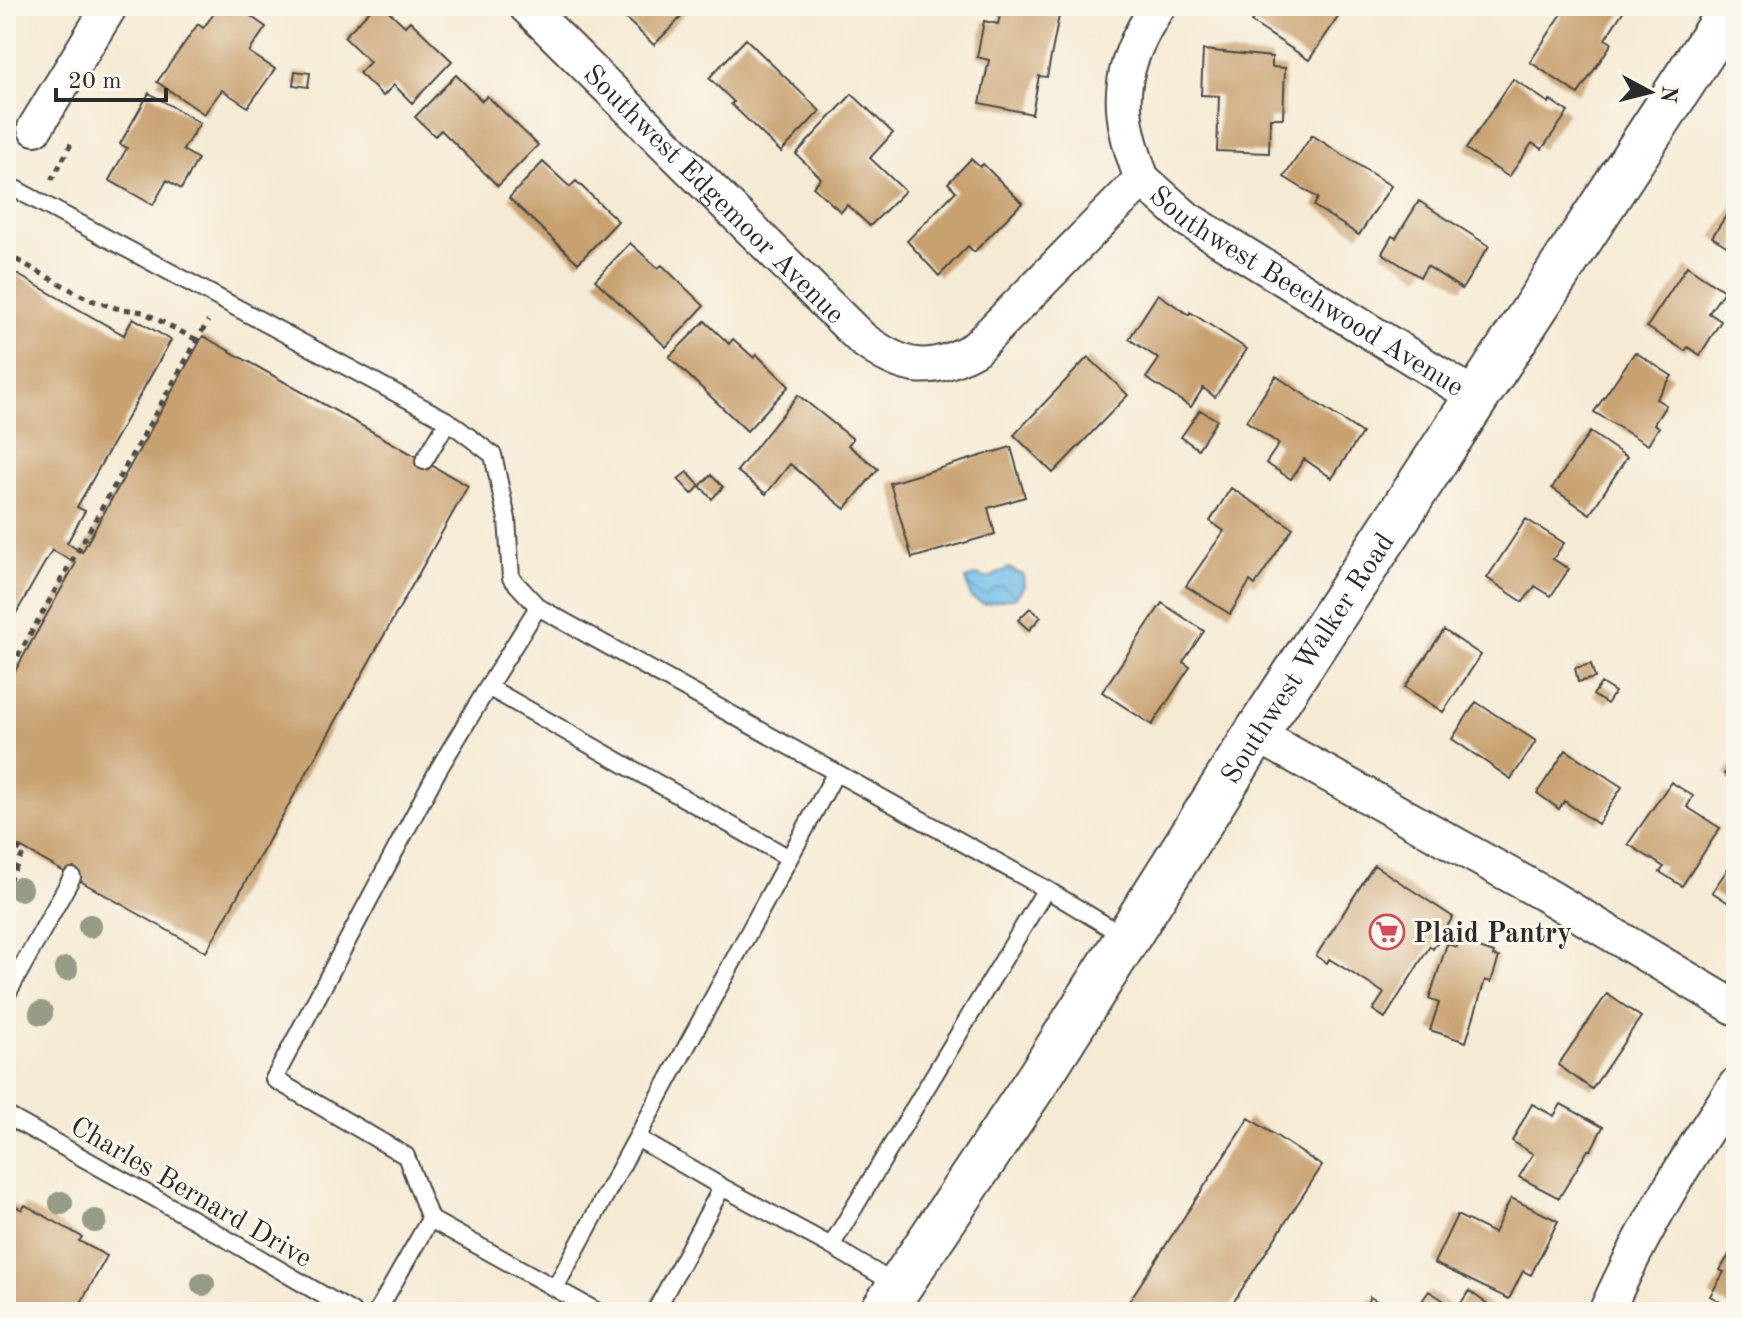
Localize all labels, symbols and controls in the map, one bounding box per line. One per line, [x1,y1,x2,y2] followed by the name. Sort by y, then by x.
[56,52,166,102] scale bar
[1610,52,1690,132] north arrow
[577,61,849,330] street label: Southwest Edgemoor Avenue
[68,70,122,94] text: 20 m
[1656,85,1680,104] text: N
[1143,182,1468,403] street label: Southwest Beechwood Avenue
[1217,529,1401,789] street label: Southwest Walker Road
[1368,913,1406,951] supermarket icon: Plaid Pantry
[1413,921,1572,949] place label: Plaid Pantry
[65,1113,316,1274] street label: Charles Bernard Drive

